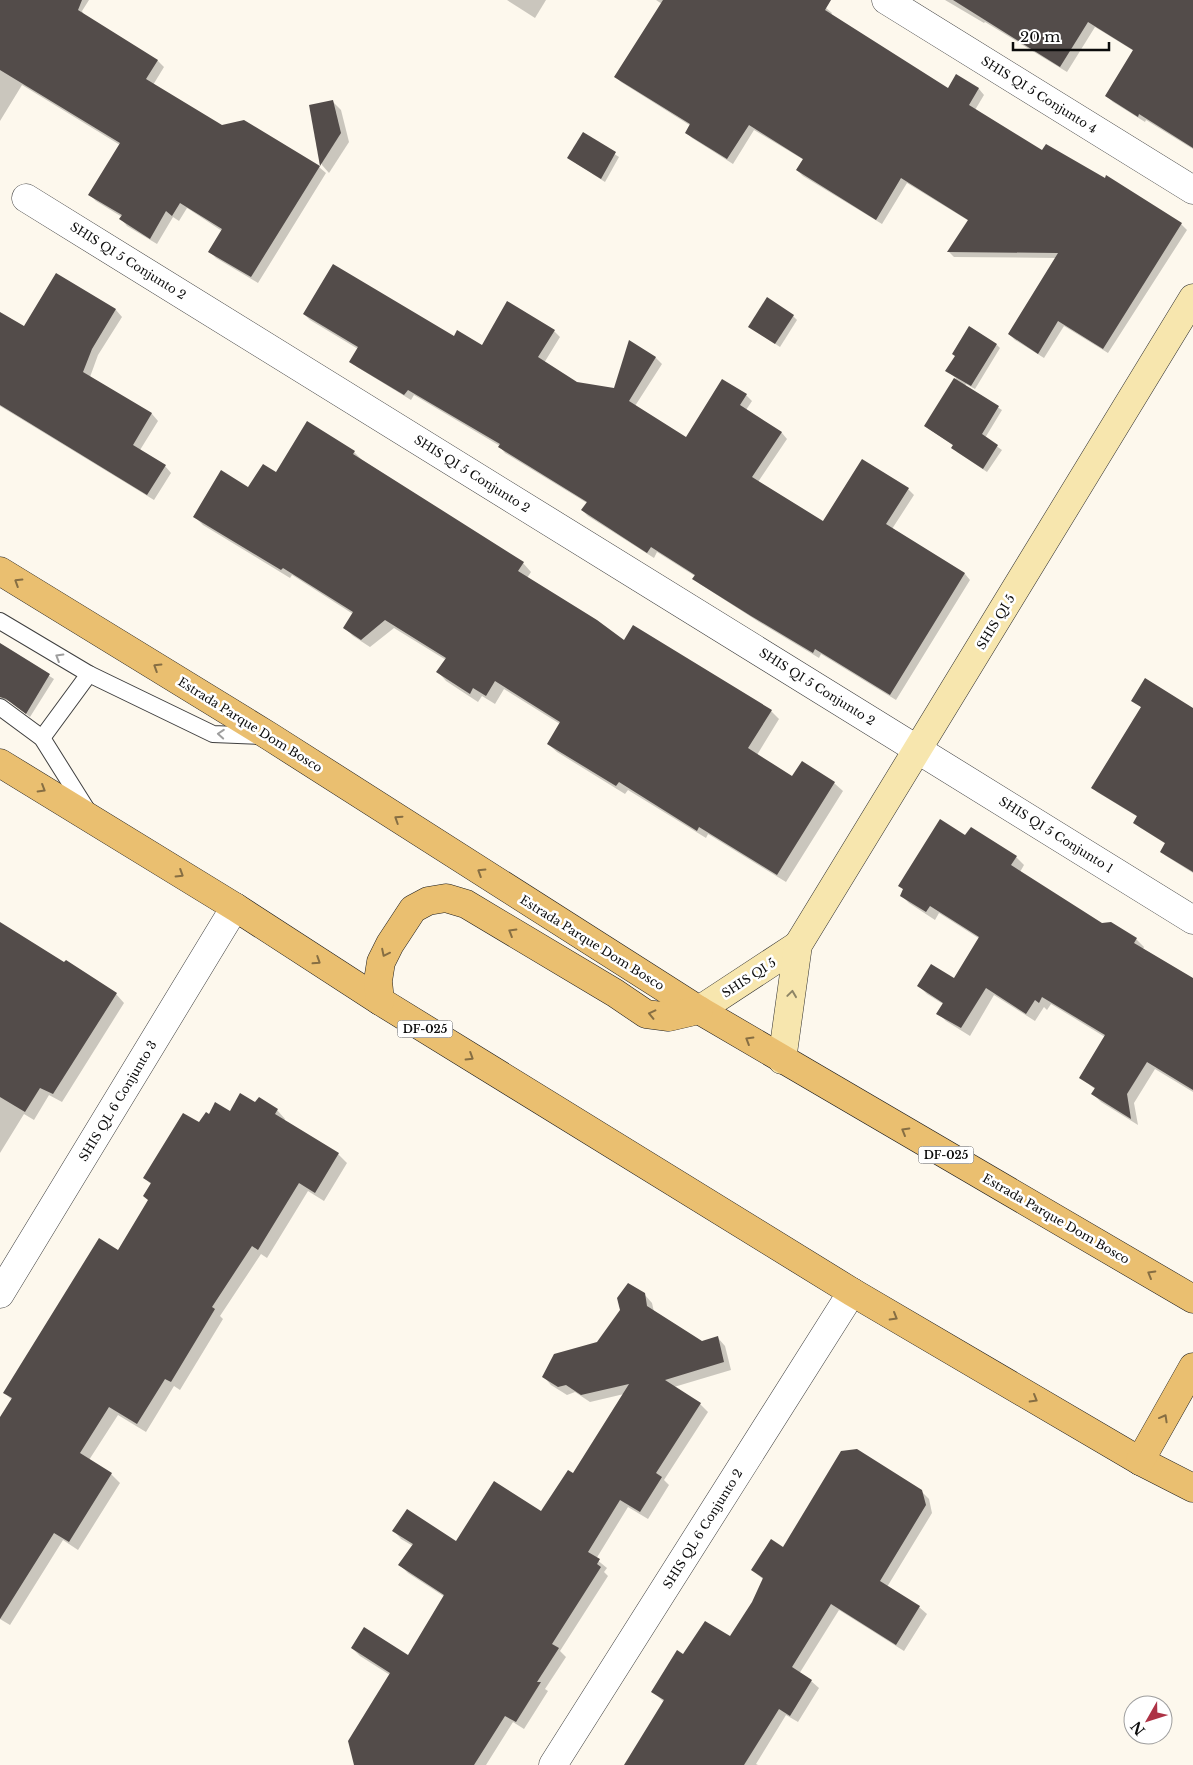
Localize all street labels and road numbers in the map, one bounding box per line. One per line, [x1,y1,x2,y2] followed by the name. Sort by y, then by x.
[979,53,1100,136] street label: SHIS QI 5 Conjunto 4
[68,219,189,302] street label: SHIS QI 5 Conjunto 2
[412,432,533,515] street label: SHIS QI 5 Conjunto 2
[973,591,1018,652] street label: SHIS QI 5
[757,645,878,728] street label: SHIS QI 5 Conjunto 2
[175,674,325,775] street label: Estrada Parque Dom Bosco
[996,793,1116,876] street label: SHIS QI 5 Conjunto 1
[517,892,667,993] street label: Estrada Parque Dom Bosco
[719,954,779,1001] street label: SHIS QI 5
[398,1021,452,1038] road number: DF-025
[76,1038,160,1164] street label: SHIS QL 6 Conjunto 3
[918,1146,974,1164] road number: DF-025
[980,1170,1133,1267] street label: Estrada Parque Dom Bosco
[660,1466,746,1591] street label: SHIS QL 6 Conjunto 2

